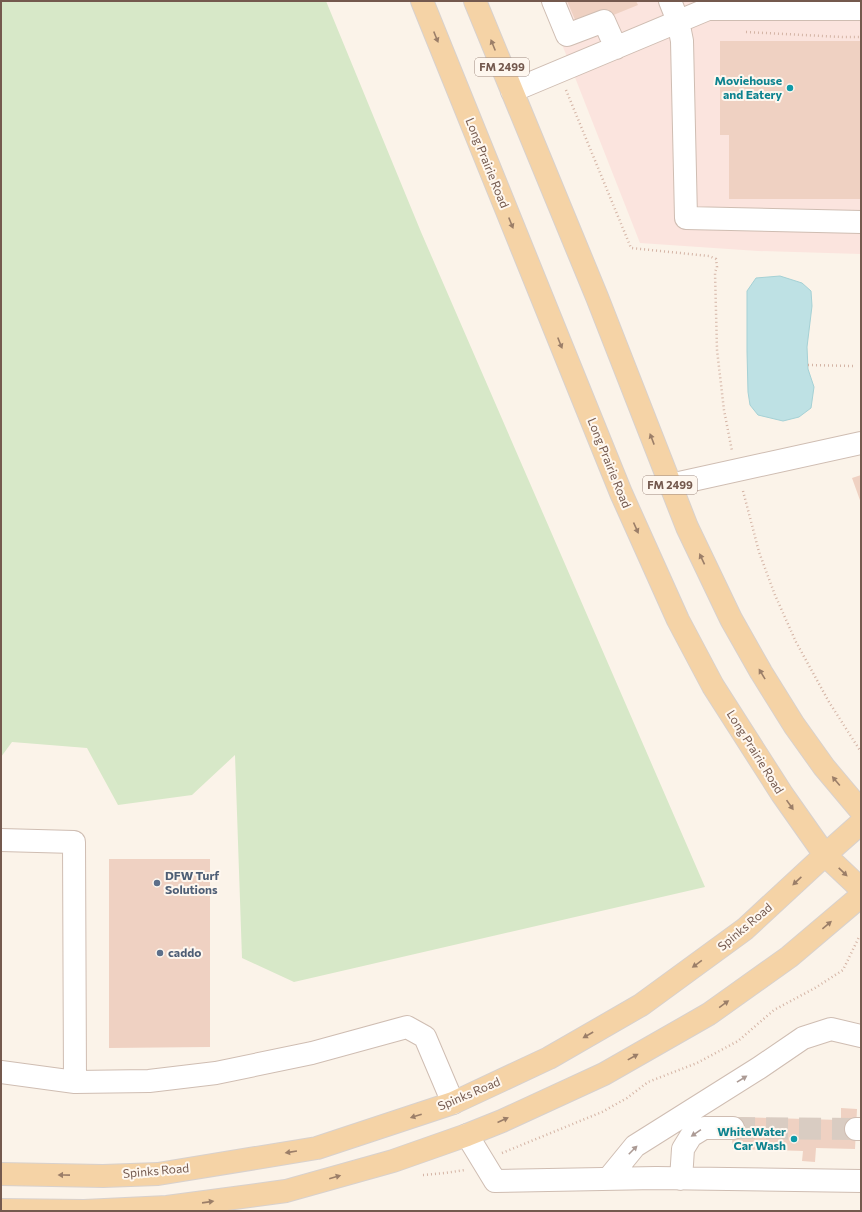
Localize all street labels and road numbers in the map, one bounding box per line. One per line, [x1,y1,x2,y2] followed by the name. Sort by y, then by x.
[475,58,529,76] road number: FM 2499
[463,116,512,210] street label: Long Prairie Road
[585,416,634,510] street label: Long Prairie Road
[643,476,697,494] road number: FM 2499
[725,707,787,796] street label: Long Prairie Road
[714,899,774,953] street label: Spinks Road
[435,1074,502,1112] street label: Spinks Road
[122,1160,190,1180] street label: Spinks Road

